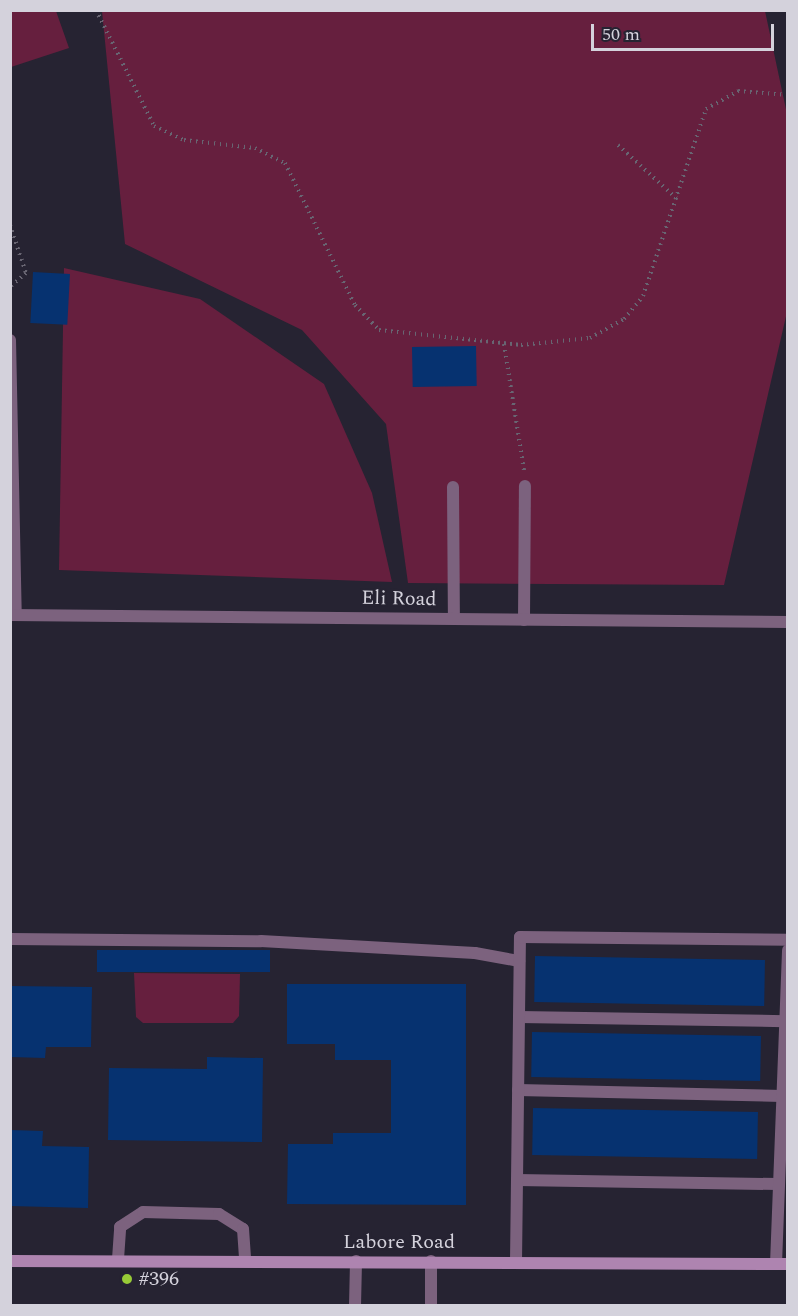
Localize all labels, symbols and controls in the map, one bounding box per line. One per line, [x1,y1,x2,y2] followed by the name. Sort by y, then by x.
[594,12,777,50] scale bar
[602,21,640,48] text: 50 m
[361,586,437,612] street label: Eli Road
[343,1230,455,1254] street label: Labore Road
[139,1267,179,1291] place label: #396
[120,1272,134,1286] marker: #396

